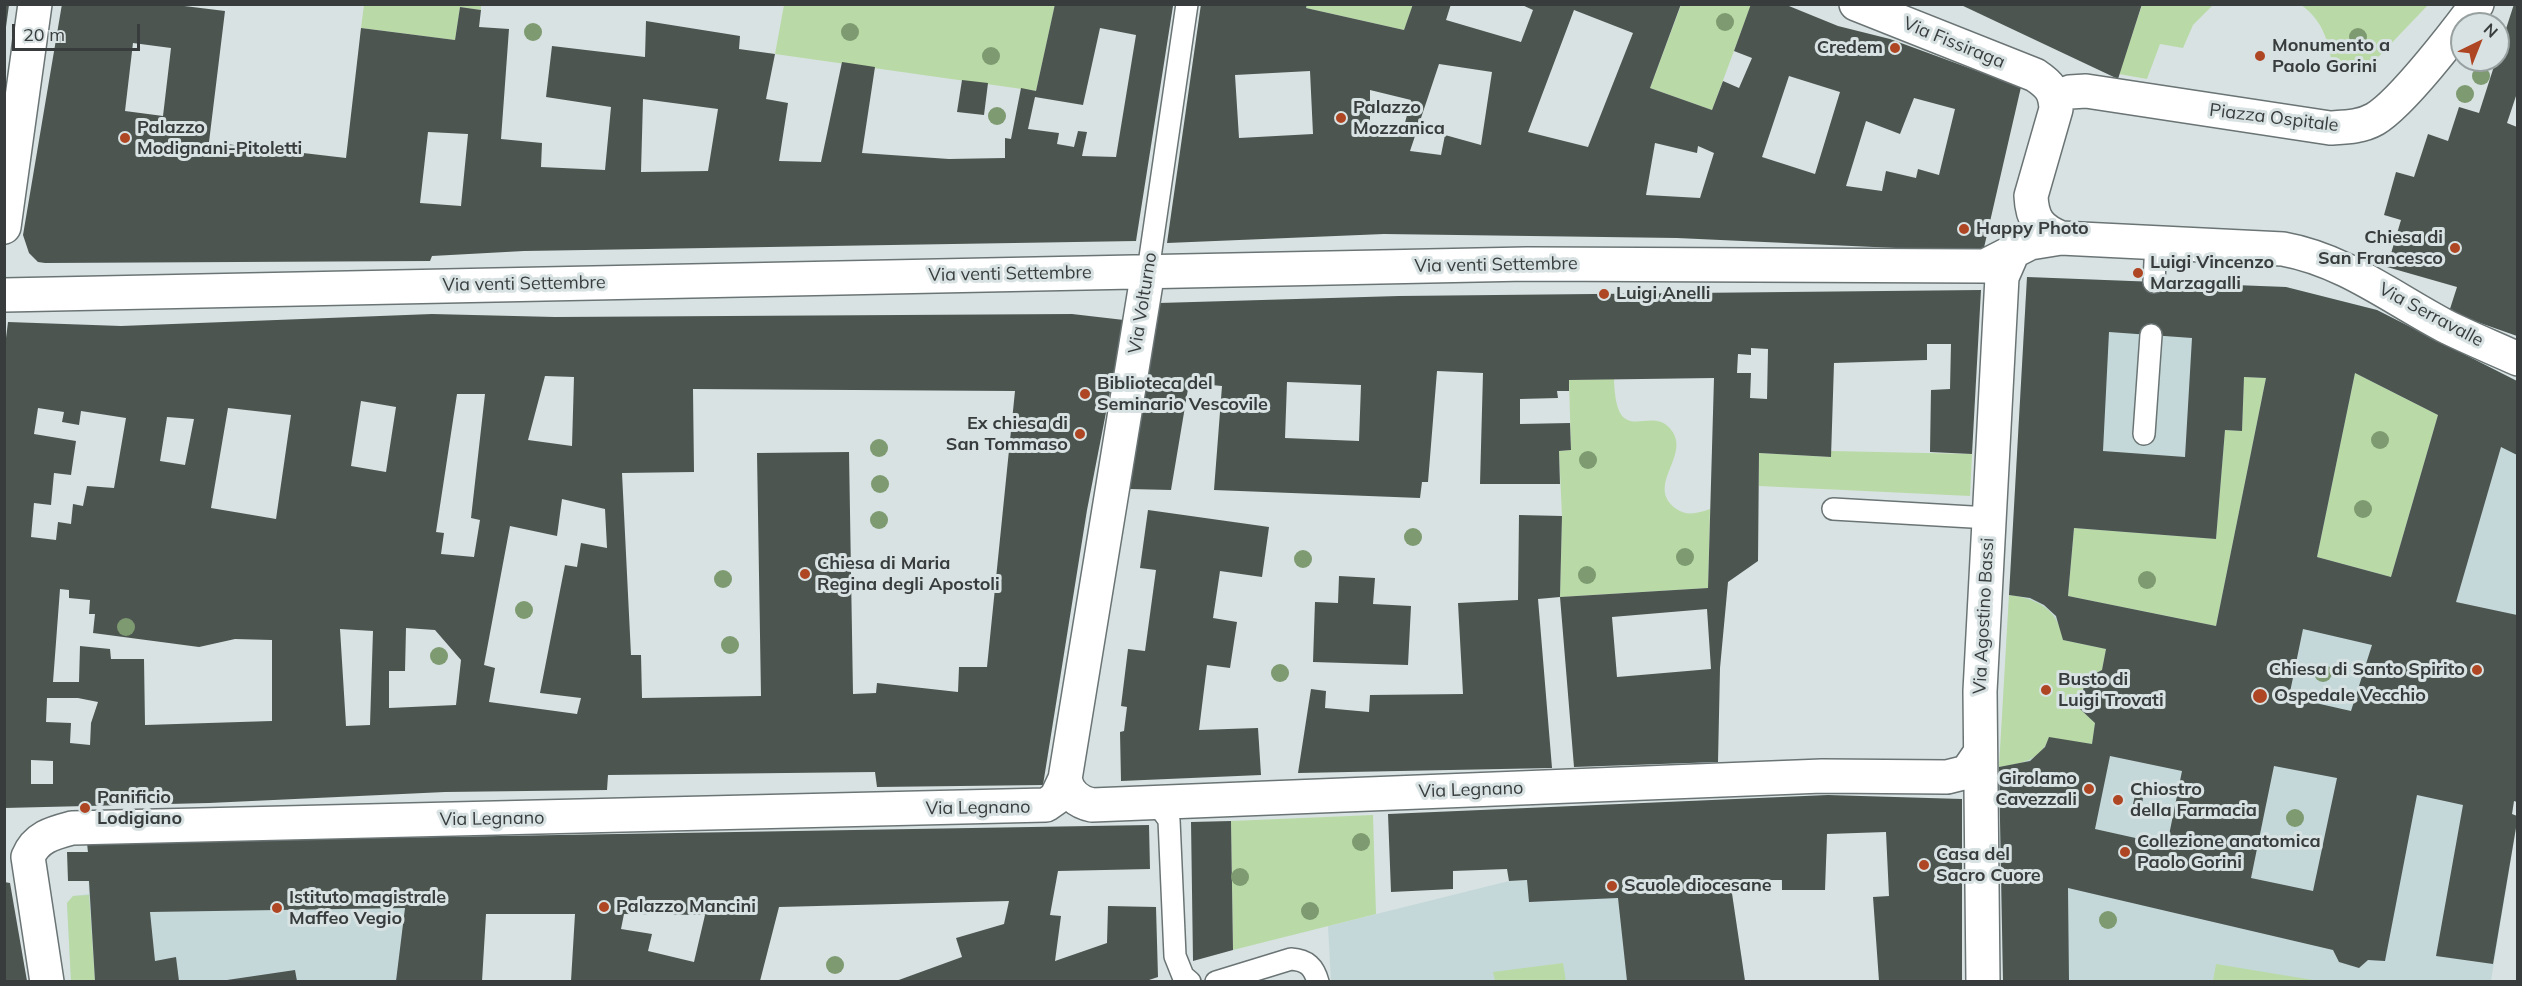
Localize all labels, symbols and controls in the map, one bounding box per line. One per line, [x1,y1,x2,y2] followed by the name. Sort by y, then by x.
[15,12,142,50] scale bar
[2450,12,2510,72] north arrow
[1900,13,2008,73] street label: Via Fissiraga
[2480,19,2502,42] text: N
[23,23,65,46] text: 20 m
[2272,35,2390,78] place label: Monumento a Paolo Gorini
[1817,37,1883,59] place label: Credem
[1888,41,1902,55] marker: Credem
[2253,49,2267,63] marker: Monumento a Paolo Gorini
[1353,97,1445,140] place label: Palazzo Mozzanica
[2208,99,2340,137] street label: Piazza Ospitale
[1334,111,1348,125] marker: Palazzo Mozzanica
[137,117,302,160] place label: Palazzo Modignani-Pitoletti
[118,131,132,145] marker: Palazzo Modignani-Pitoletti
[1976,218,2089,240] place label: Happy Photo
[1957,222,1971,236] marker: Happy Photo
[2318,227,2443,270] place label: Chiesa di San Francesco
[2448,241,2462,255] marker: Chiesa di San Francesco
[1124,251,1162,355] street label: Via Volturno
[2150,252,2274,294] place label: Luigi Vincenzo Marzagalli
[1414,253,1578,277] street label: Via venti Settembre
[928,262,1092,286] street label: Via venti Settembre
[2131,266,2145,280] marker: Luigi Vincenzo Marzagalli
[442,272,606,296] street label: Via venti Settembre
[2375,278,2487,352] street label: Via Serravalle
[1616,283,1710,305] place label: Luigi Anelli
[1597,287,1611,301] marker: Luigi Anelli
[1097,373,1268,416] place label: Biblioteca del Seminario Vescovile
[1078,387,1092,401] marker: Biblioteca del Seminario Vescovile
[946,413,1068,456] place label: Ex chiesa di San Tommaso
[1073,427,1087,441] marker: Ex chiesa di San Tommaso
[1969,537,1999,695] street label: Via Agostino Bassi
[817,553,1000,596] place label: Chiesa di Maria Regina degli Apostoli
[798,567,812,581] marker: Chiesa di Maria Regina degli Apostoli
[2269,659,2465,681] place label: Chiesa di Santo Spirito
[2470,663,2484,677] marker: Chiesa di Santo Spirito
[2058,669,2164,712] place label: Busto di Luigi Trovati
[2039,683,2053,697] marker: Busto di Luigi Trovati
[2274,685,2426,707] place label: Ospedale Vecchio
[2251,687,2269,705] marker: Ospedale Vecchio
[1995,768,2077,810] place label: Girolamo Cavezzali
[1418,777,1524,803] street label: Via Legnano
[2130,779,2257,822] place label: Chiostro della Farmacia
[2082,782,2096,796] marker: Girolamo Cavezzali
[97,787,182,830] place label: Panificio Lodigiano
[2111,793,2125,807] marker: Chiostro della Farmacia
[925,796,1031,820] street label: Via Legnano
[78,801,92,815] marker: Panificio Lodigiano
[439,807,545,831] street label: Via Legnano
[2137,831,2321,874] place label: Collezione anatomica Paolo Gorini
[1936,844,2041,886] place label: Casa del Sacro Cuore
[2118,845,2132,859] marker: Collezione anatomica Paolo Gorini
[1917,858,1931,872] marker: Casa del Sacro Cuore
[1624,875,1772,897] place label: Scuole diocesane
[1605,879,1619,893] marker: Scuole diocesane
[289,887,446,930] place label: Istituto magistrale Maffeo Vegio
[616,896,756,918] place label: Palazzo Mancini
[597,900,611,914] marker: Palazzo Mancini
[270,901,284,915] marker: Istituto magistrale Maffeo Vegio

